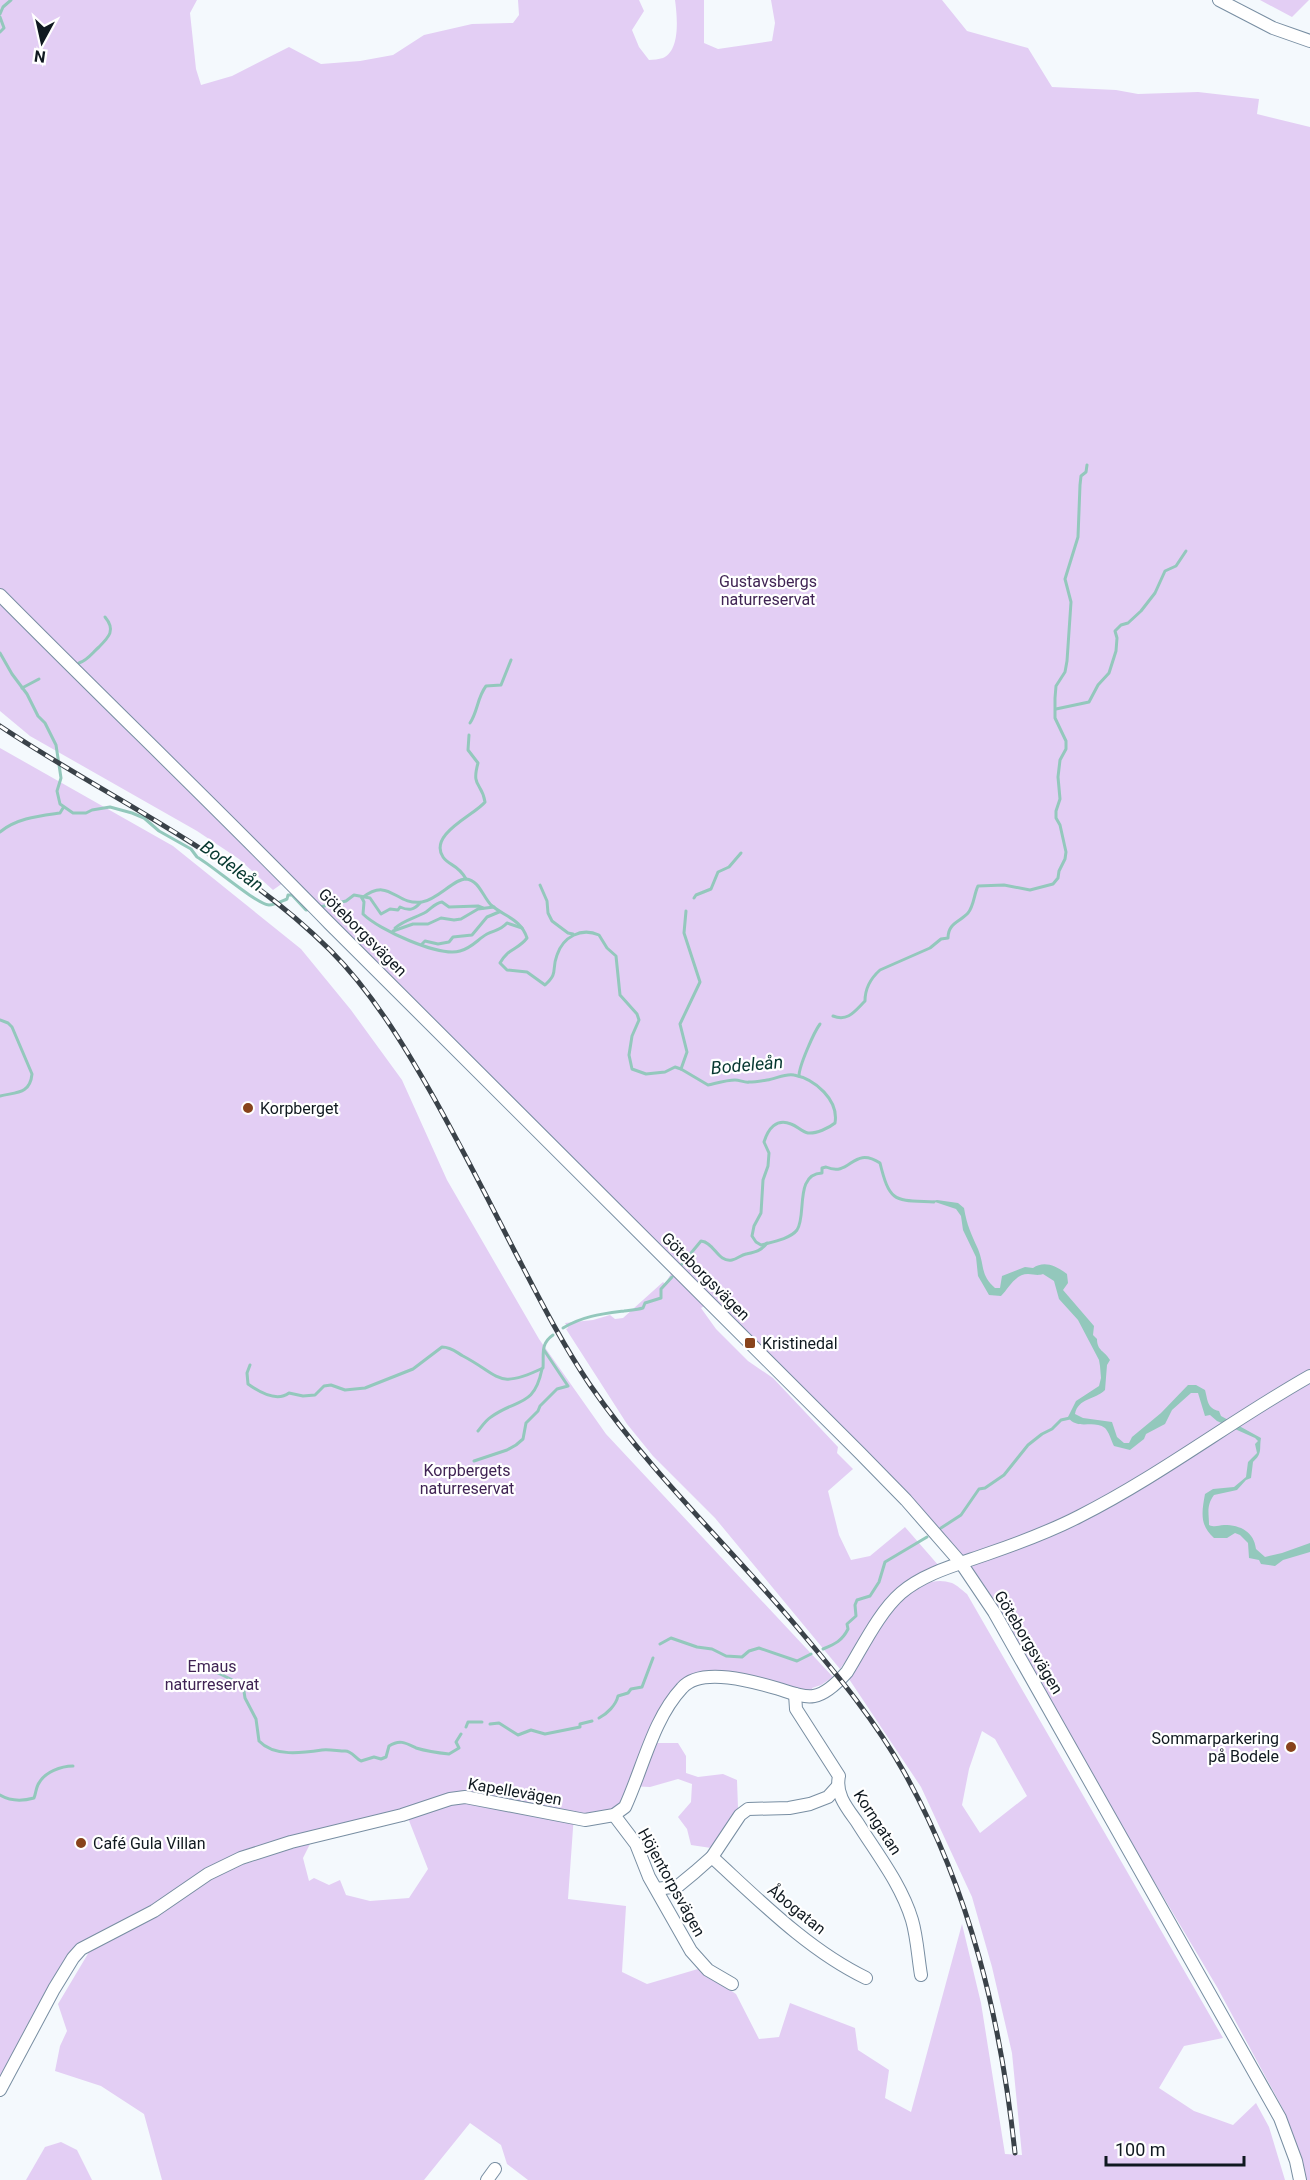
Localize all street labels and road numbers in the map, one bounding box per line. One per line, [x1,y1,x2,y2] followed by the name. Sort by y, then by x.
[315,884,411,980] street label: Göteborgsvägen
[658,1228,754,1324] street label: Göteborgsvägen
[990,1587,1067,1697] street label: Göteborgsvägen
[466,1774,563,1809] street label: Kapellevägen
[850,1786,906,1858] street label: Korngatan
[634,1825,709,1940] street label: Höjentorpsvägen
[764,1880,830,1938] street label: Åbogatan

